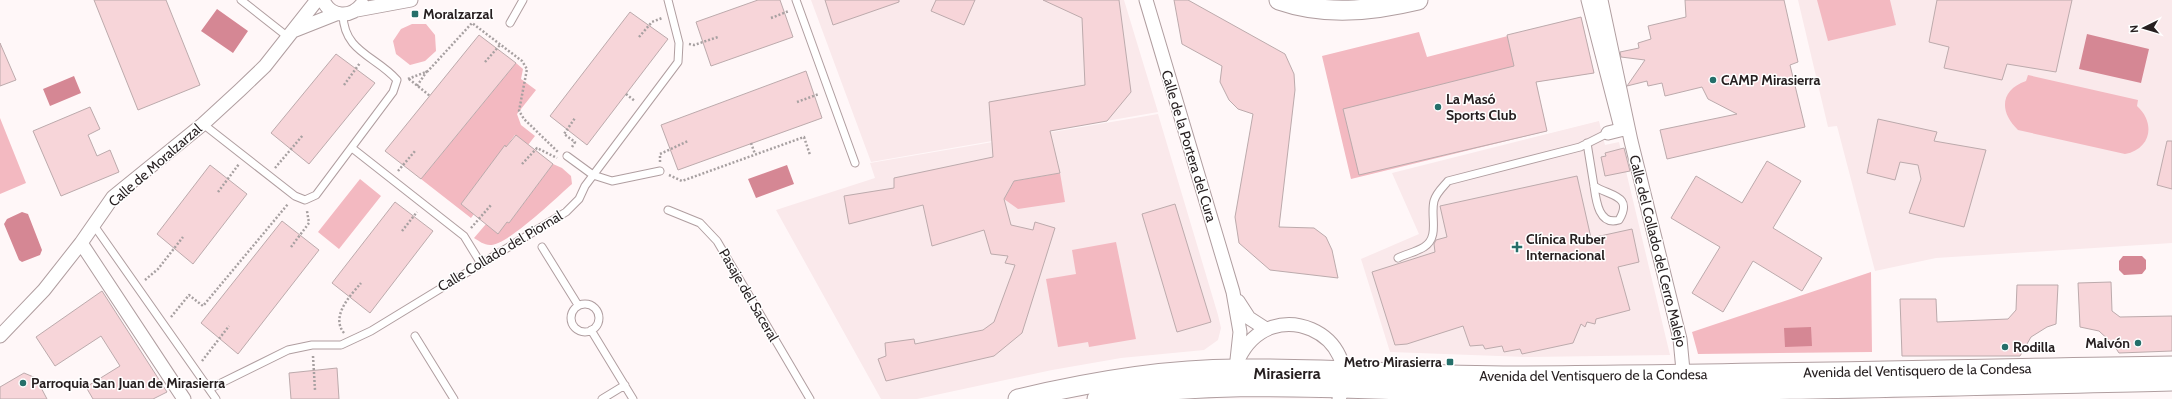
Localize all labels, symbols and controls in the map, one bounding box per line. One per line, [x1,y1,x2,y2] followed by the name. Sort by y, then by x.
[423,5,493,23] place label: Moralzarzal
[2124,8,2164,48] north arrow
[410,9,420,19] marker: Moralzarzal
[2127,24,2141,33] text: N
[1157,68,1221,224] street label: Calle de la Portera del Cura
[1721,71,1820,89] place label: CAMP Mirasierra
[1708,75,1718,85] marker: CAMP Mirasierra
[1446,90,1516,124] place label: La Masó Sports Club
[1433,102,1443,112] marker: La Masó Sports Club
[105,119,206,210] street label: Calle de Moralzarzal
[1625,153,1691,349] street label: Calle del Collado del Cerro Malejo
[434,206,566,295] street label: Calle Collado del Piornal
[1526,230,1606,264] place label: Clínica Ruber Internacional
[1511,241,1523,253] marker: Clínica Ruber Internacional
[715,245,783,345] street label: Pasaje del Saceral
[2085,334,2130,352] place label: Malvón
[2013,338,2055,356] place label: Rodilla
[2133,338,2143,348] marker: Malvón
[2000,342,2010,352] marker: Rodilla
[1344,353,1442,371] place label: Metro Mirasierra
[1445,357,1455,367] marker: Metro Mirasierra
[1803,359,2032,381] street label: Avenida del Ventisquero de la Condesa
[1253,364,1321,383] district label: Mirasierra
[1479,365,1708,385] street label: Avenida del Ventisquero de la Condesa
[31,374,225,392] place label: Parroquia San Juan de Mirasierra
[18,378,28,388] marker: Parroquia San Juan de Mirasierra

